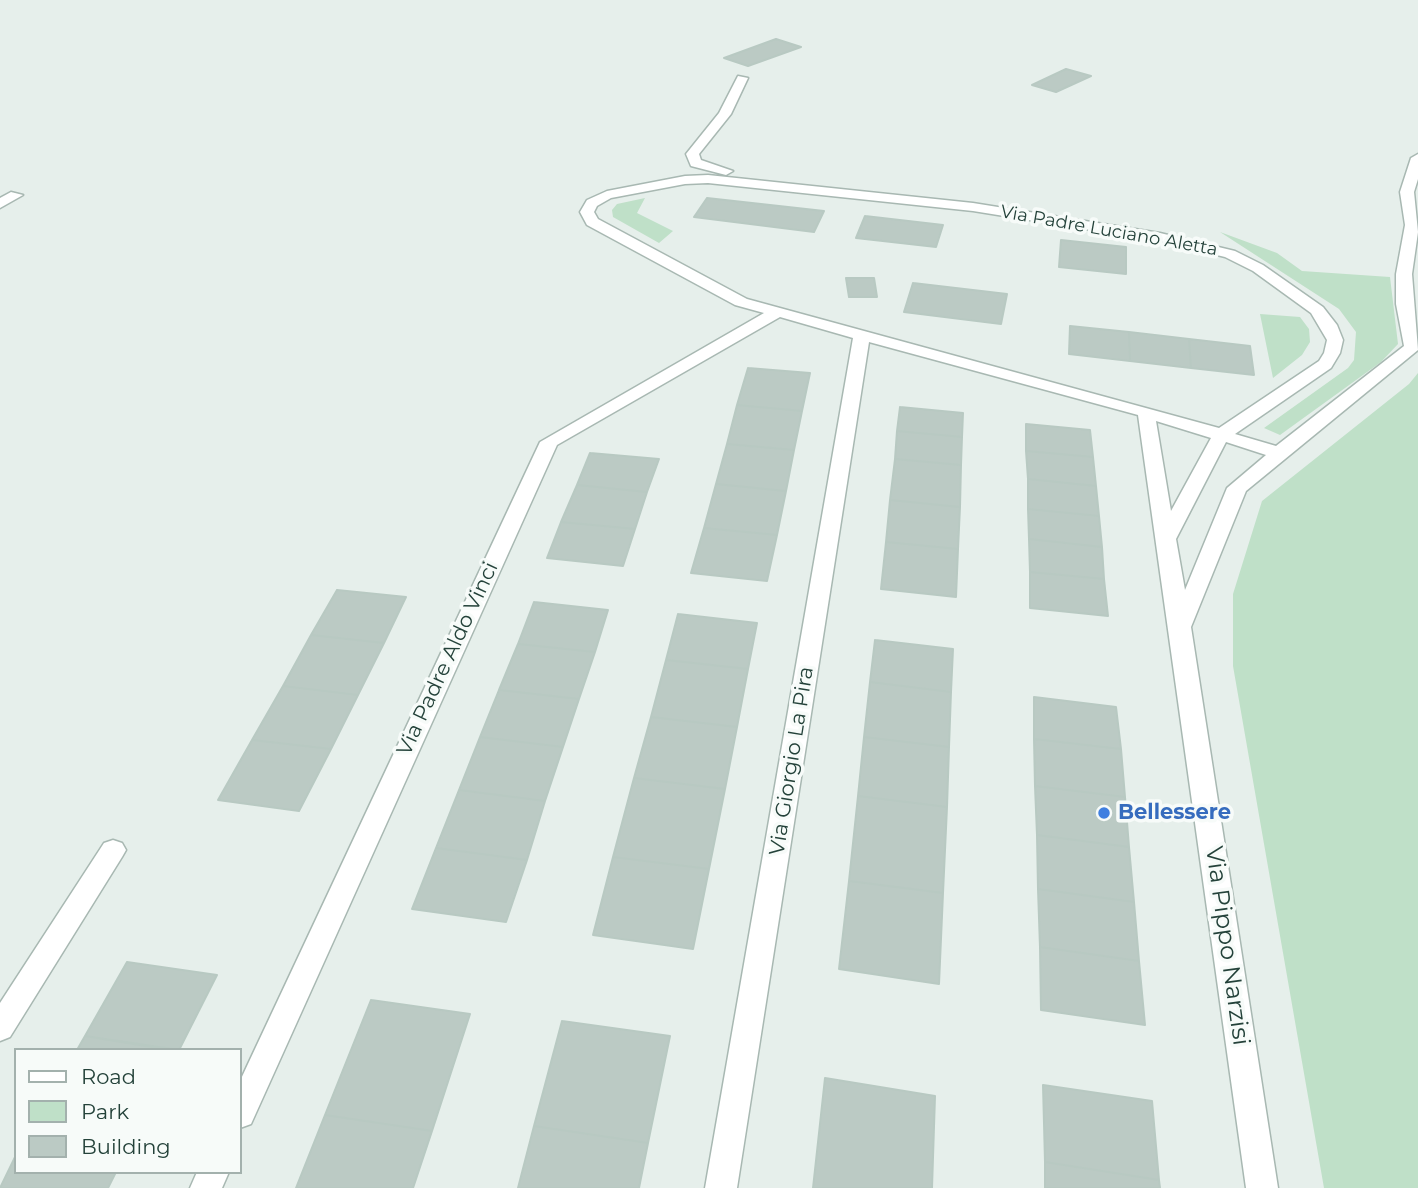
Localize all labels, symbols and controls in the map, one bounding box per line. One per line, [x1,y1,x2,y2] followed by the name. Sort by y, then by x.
[999,201,1219,261] street label: Via Padre Luciano Aletta
[392,558,504,760] street label: Via Padre Aldo Vinci
[765,665,819,857] street label: Via Giorgio La Pira
[1118,800,1231,826] place label: Bellessere
[1096,805,1112,821] marker: Bellessere
[1199,844,1255,1048] street label: Via Pippo Narzisi
[14,1048,242,1174] legend
[81,1064,136,1089] text: Road
[81,1099,129,1124] text: Park
[81,1134,171,1159] text: Building

